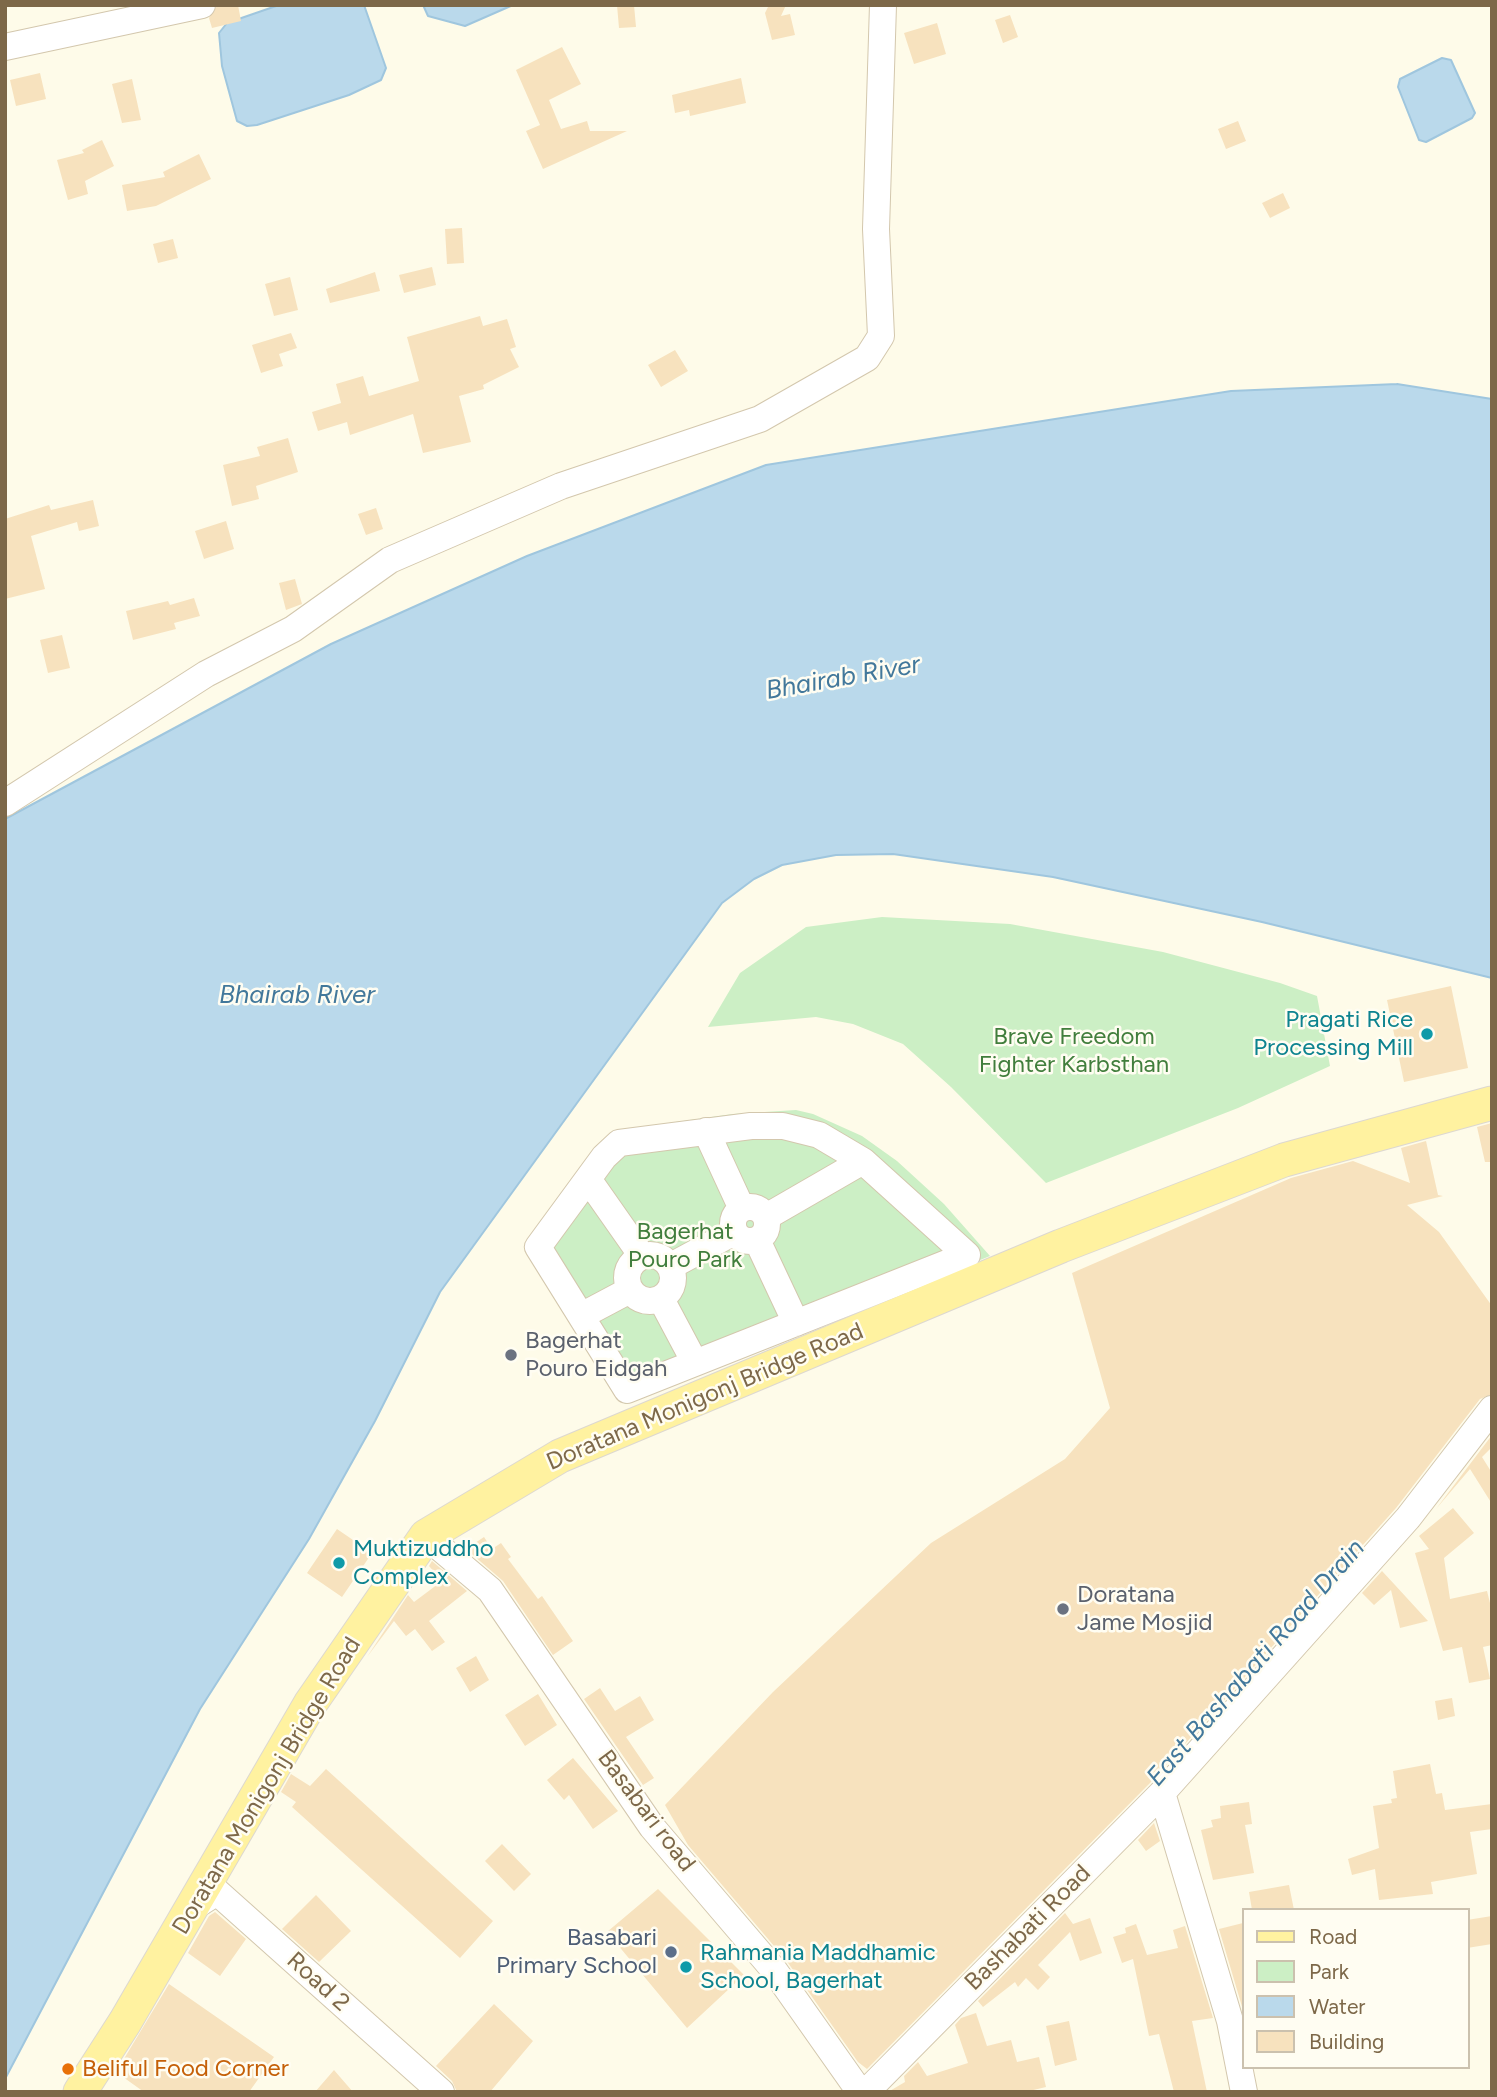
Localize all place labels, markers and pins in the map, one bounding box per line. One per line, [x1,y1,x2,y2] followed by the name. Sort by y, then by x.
[1253,1006,1413,1062] place label: Pragati Rice Processing Mill
[1419,1026,1435,1042] marker: Pragati Rice Processing Mill
[525,1327,667,1383] place label: Bagerhat Pouro Eidgah
[503,1347,519,1363] marker: Bagerhat Pouro Eidgah
[353,1535,494,1591] place label: Muktizuddho Complex
[331,1555,347,1571] marker: Muktizuddho Complex
[1077,1581,1213,1637] place label: Doratana Jame Mosjid
[1055,1601,1071,1617] marker: Doratana Jame Mosjid
[496,1924,657,1980] place label: Basabari Primary School
[700,1939,936,1995] place label: Rahmania Maddhamic School, Bagerhat
[663,1944,679,1960] marker: Basabari Primary School
[678,1959,694,1975] marker: Rahmania Maddhamic School, Bagerhat
[82,2055,289,2083] place label: Beliful Food Corner
[60,2061,76,2077] marker: Beliful Food Corner

